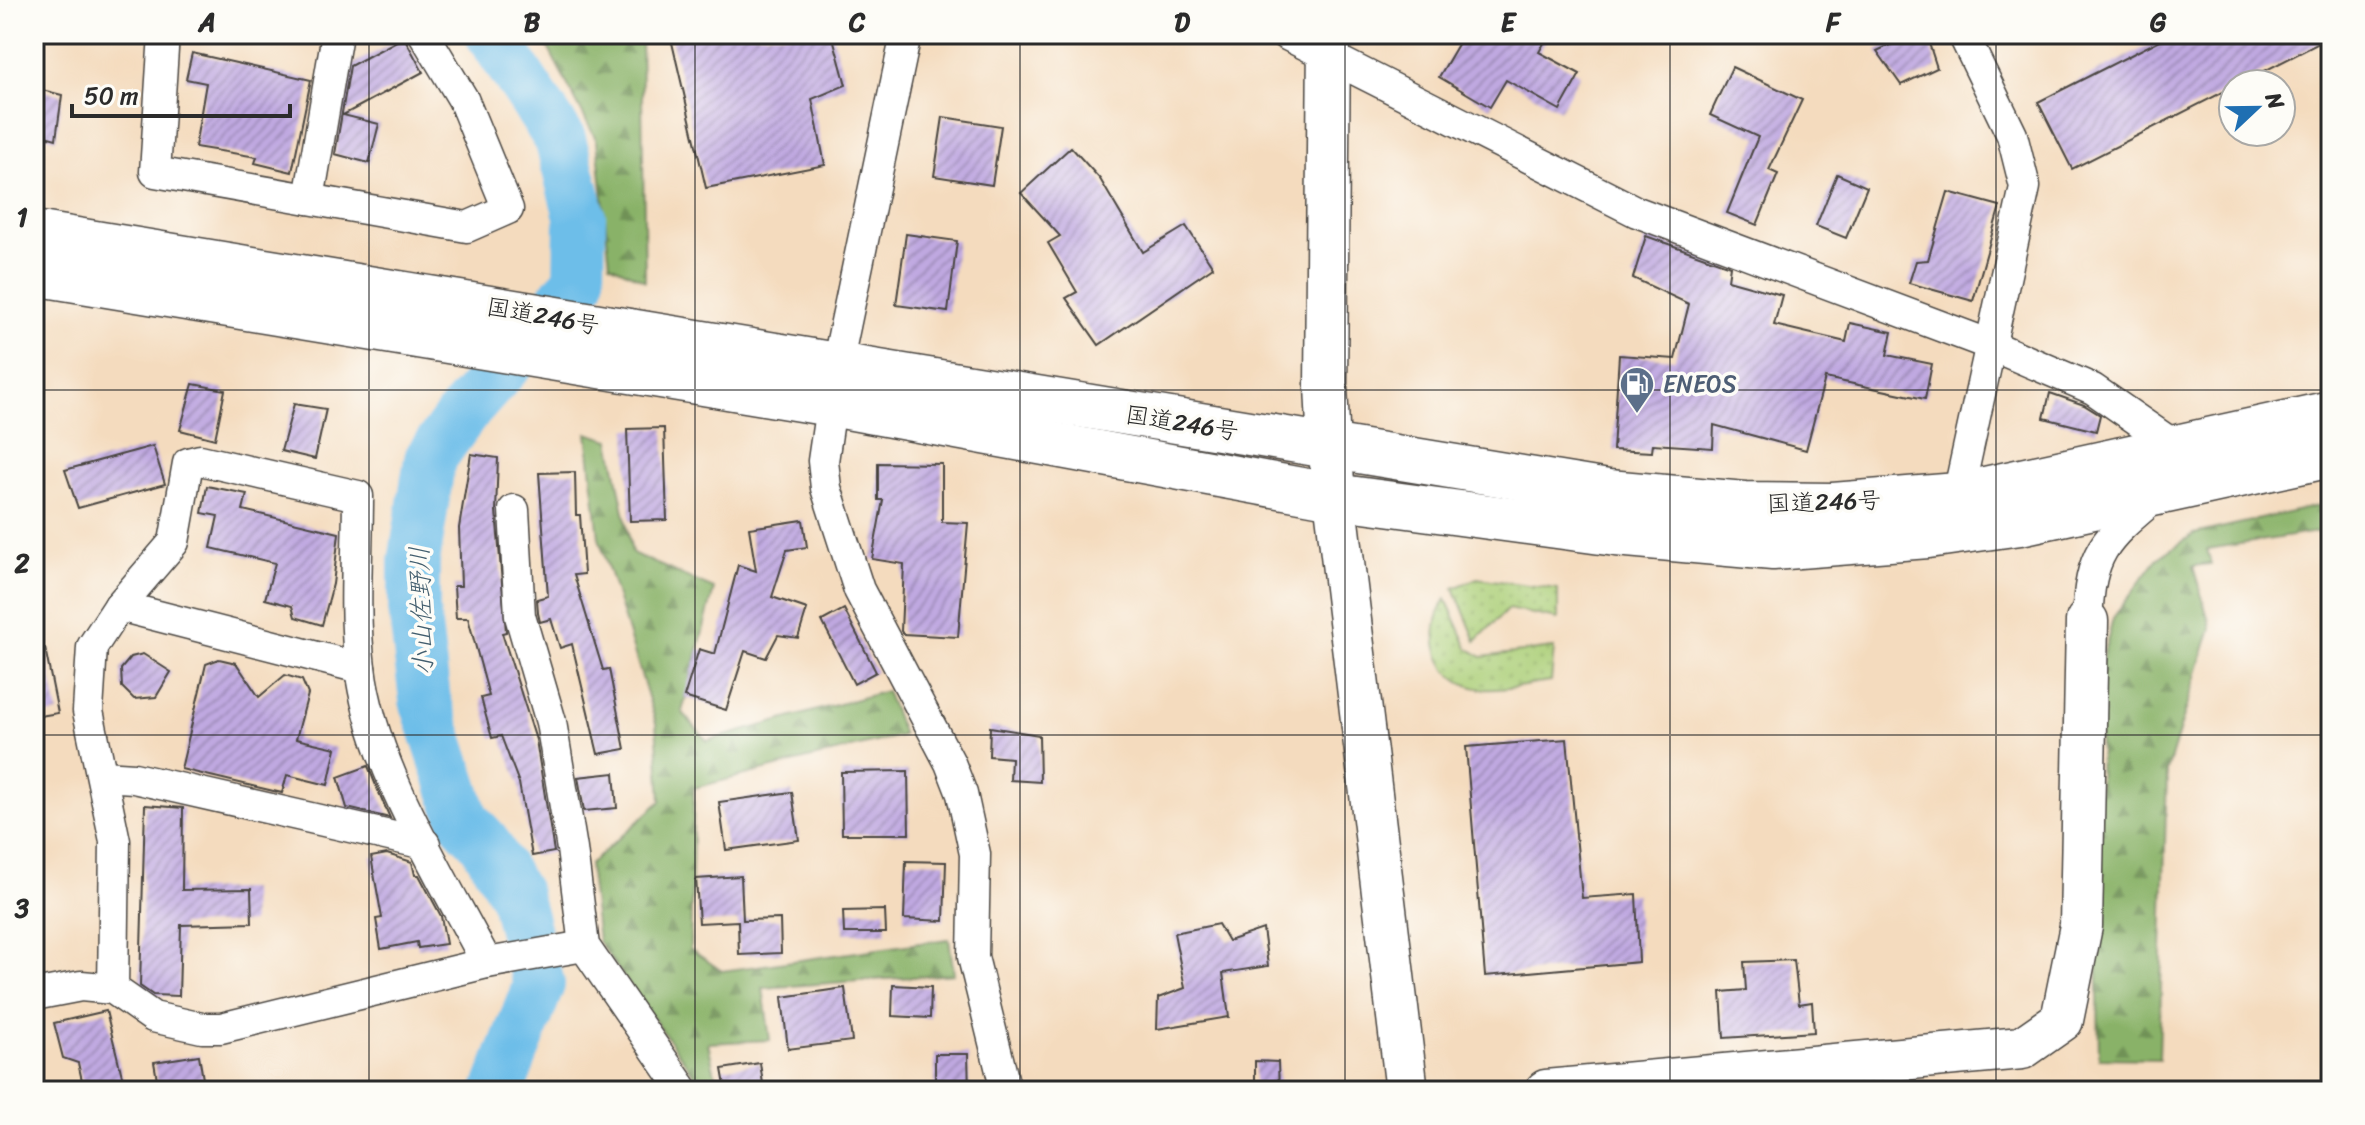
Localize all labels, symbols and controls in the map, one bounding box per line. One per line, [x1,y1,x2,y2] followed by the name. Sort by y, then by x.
[197,0,216,45] text: A
[524,0,541,45] text: B
[848,0,866,45] text: C
[1174,0,1190,45] text: D
[1501,0,1518,45] text: E
[1825,0,1842,45] text: F
[2150,0,2167,45] text: G
[72,68,290,118] scale bar
[2217,68,2297,148] north arrow
[84,75,139,117] text: 50 m
[2254,85,2296,116] text: N
[16,194,28,240] text: 1
[483,285,603,347] street label: 国道246号
[1663,363,1737,405] place label: ENEOS
[1618,365,1656,415] fuel station icon: ENEOS
[1122,393,1242,453] street label: 国道246号
[1766,479,1882,525] street label: 国道246号
[13,540,30,586] text: 2
[396,545,446,677] water label: 小山佐野川
[14,885,30,931] text: 3

